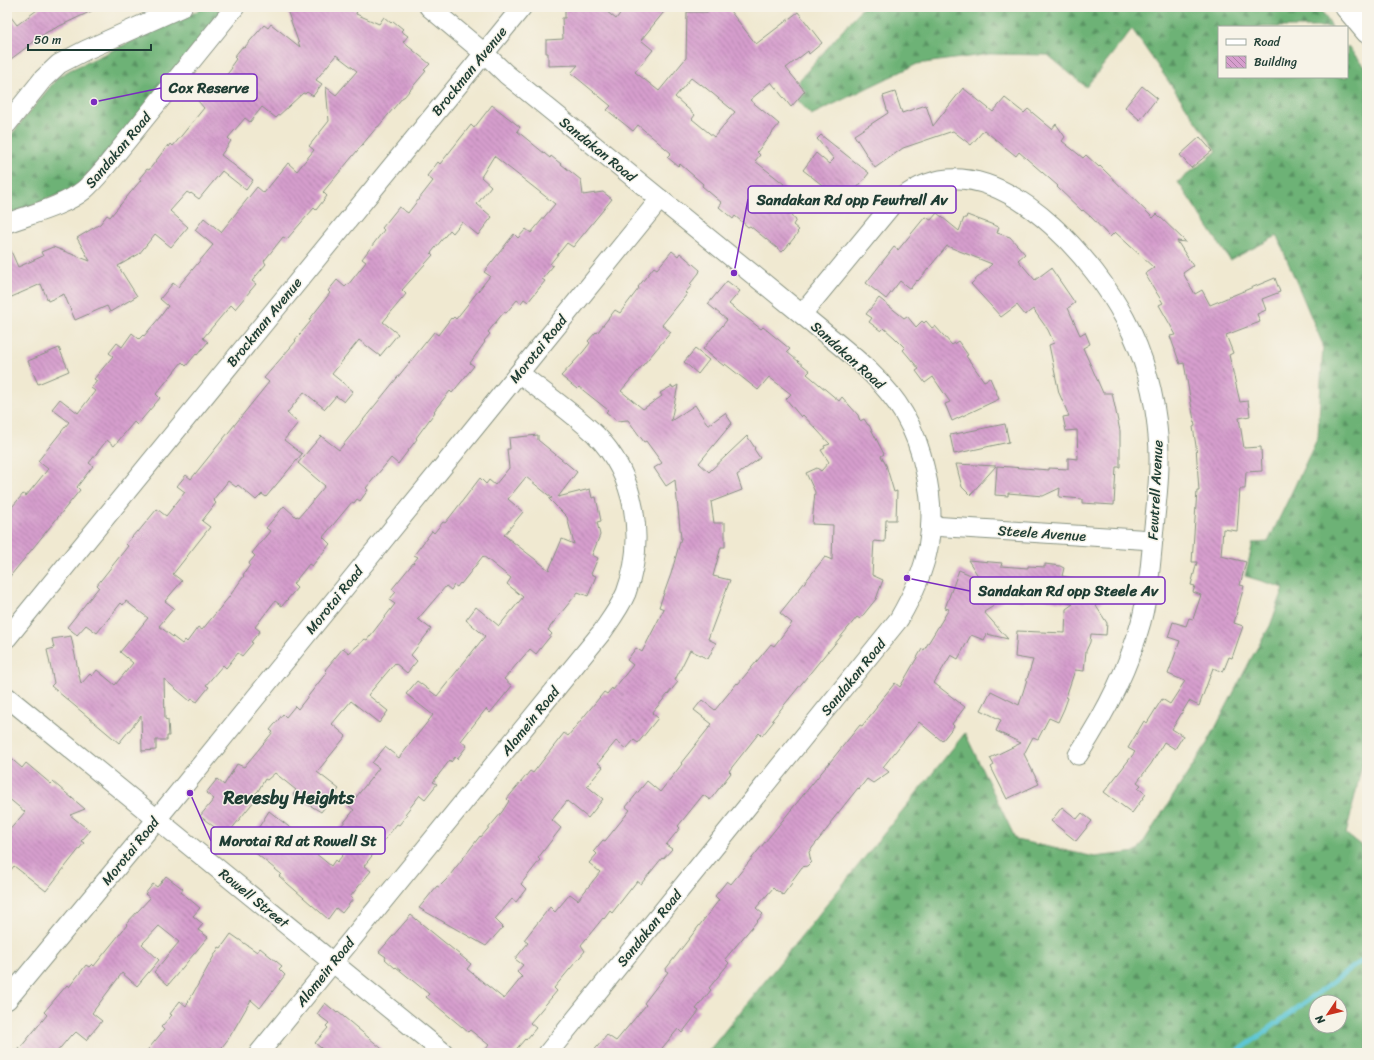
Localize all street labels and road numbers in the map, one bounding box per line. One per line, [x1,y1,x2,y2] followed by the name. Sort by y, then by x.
[425,21,514,122] street label: Brockman Avenue
[79,105,159,194] street label: Sandakan Road
[554,110,643,190] street label: Sandakan Road
[220,272,309,373] street label: Brockman Avenue
[503,308,575,389] street label: Morotai Road
[805,315,892,397] street label: Sandakan Road
[1140,440,1171,541] street label: Fewtrell Avenue
[997,518,1087,549] street label: Steele Avenue
[299,559,371,640] street label: Morotai Road
[814,632,894,721] street label: Sandakan Road
[494,680,567,762] street label: Alamein Road
[95,810,167,891] street label: Morotai Road
[213,862,296,936] street label: Rowell Street
[610,883,690,972] street label: Sandakan Road
[289,931,362,1013] street label: Alamein Road

